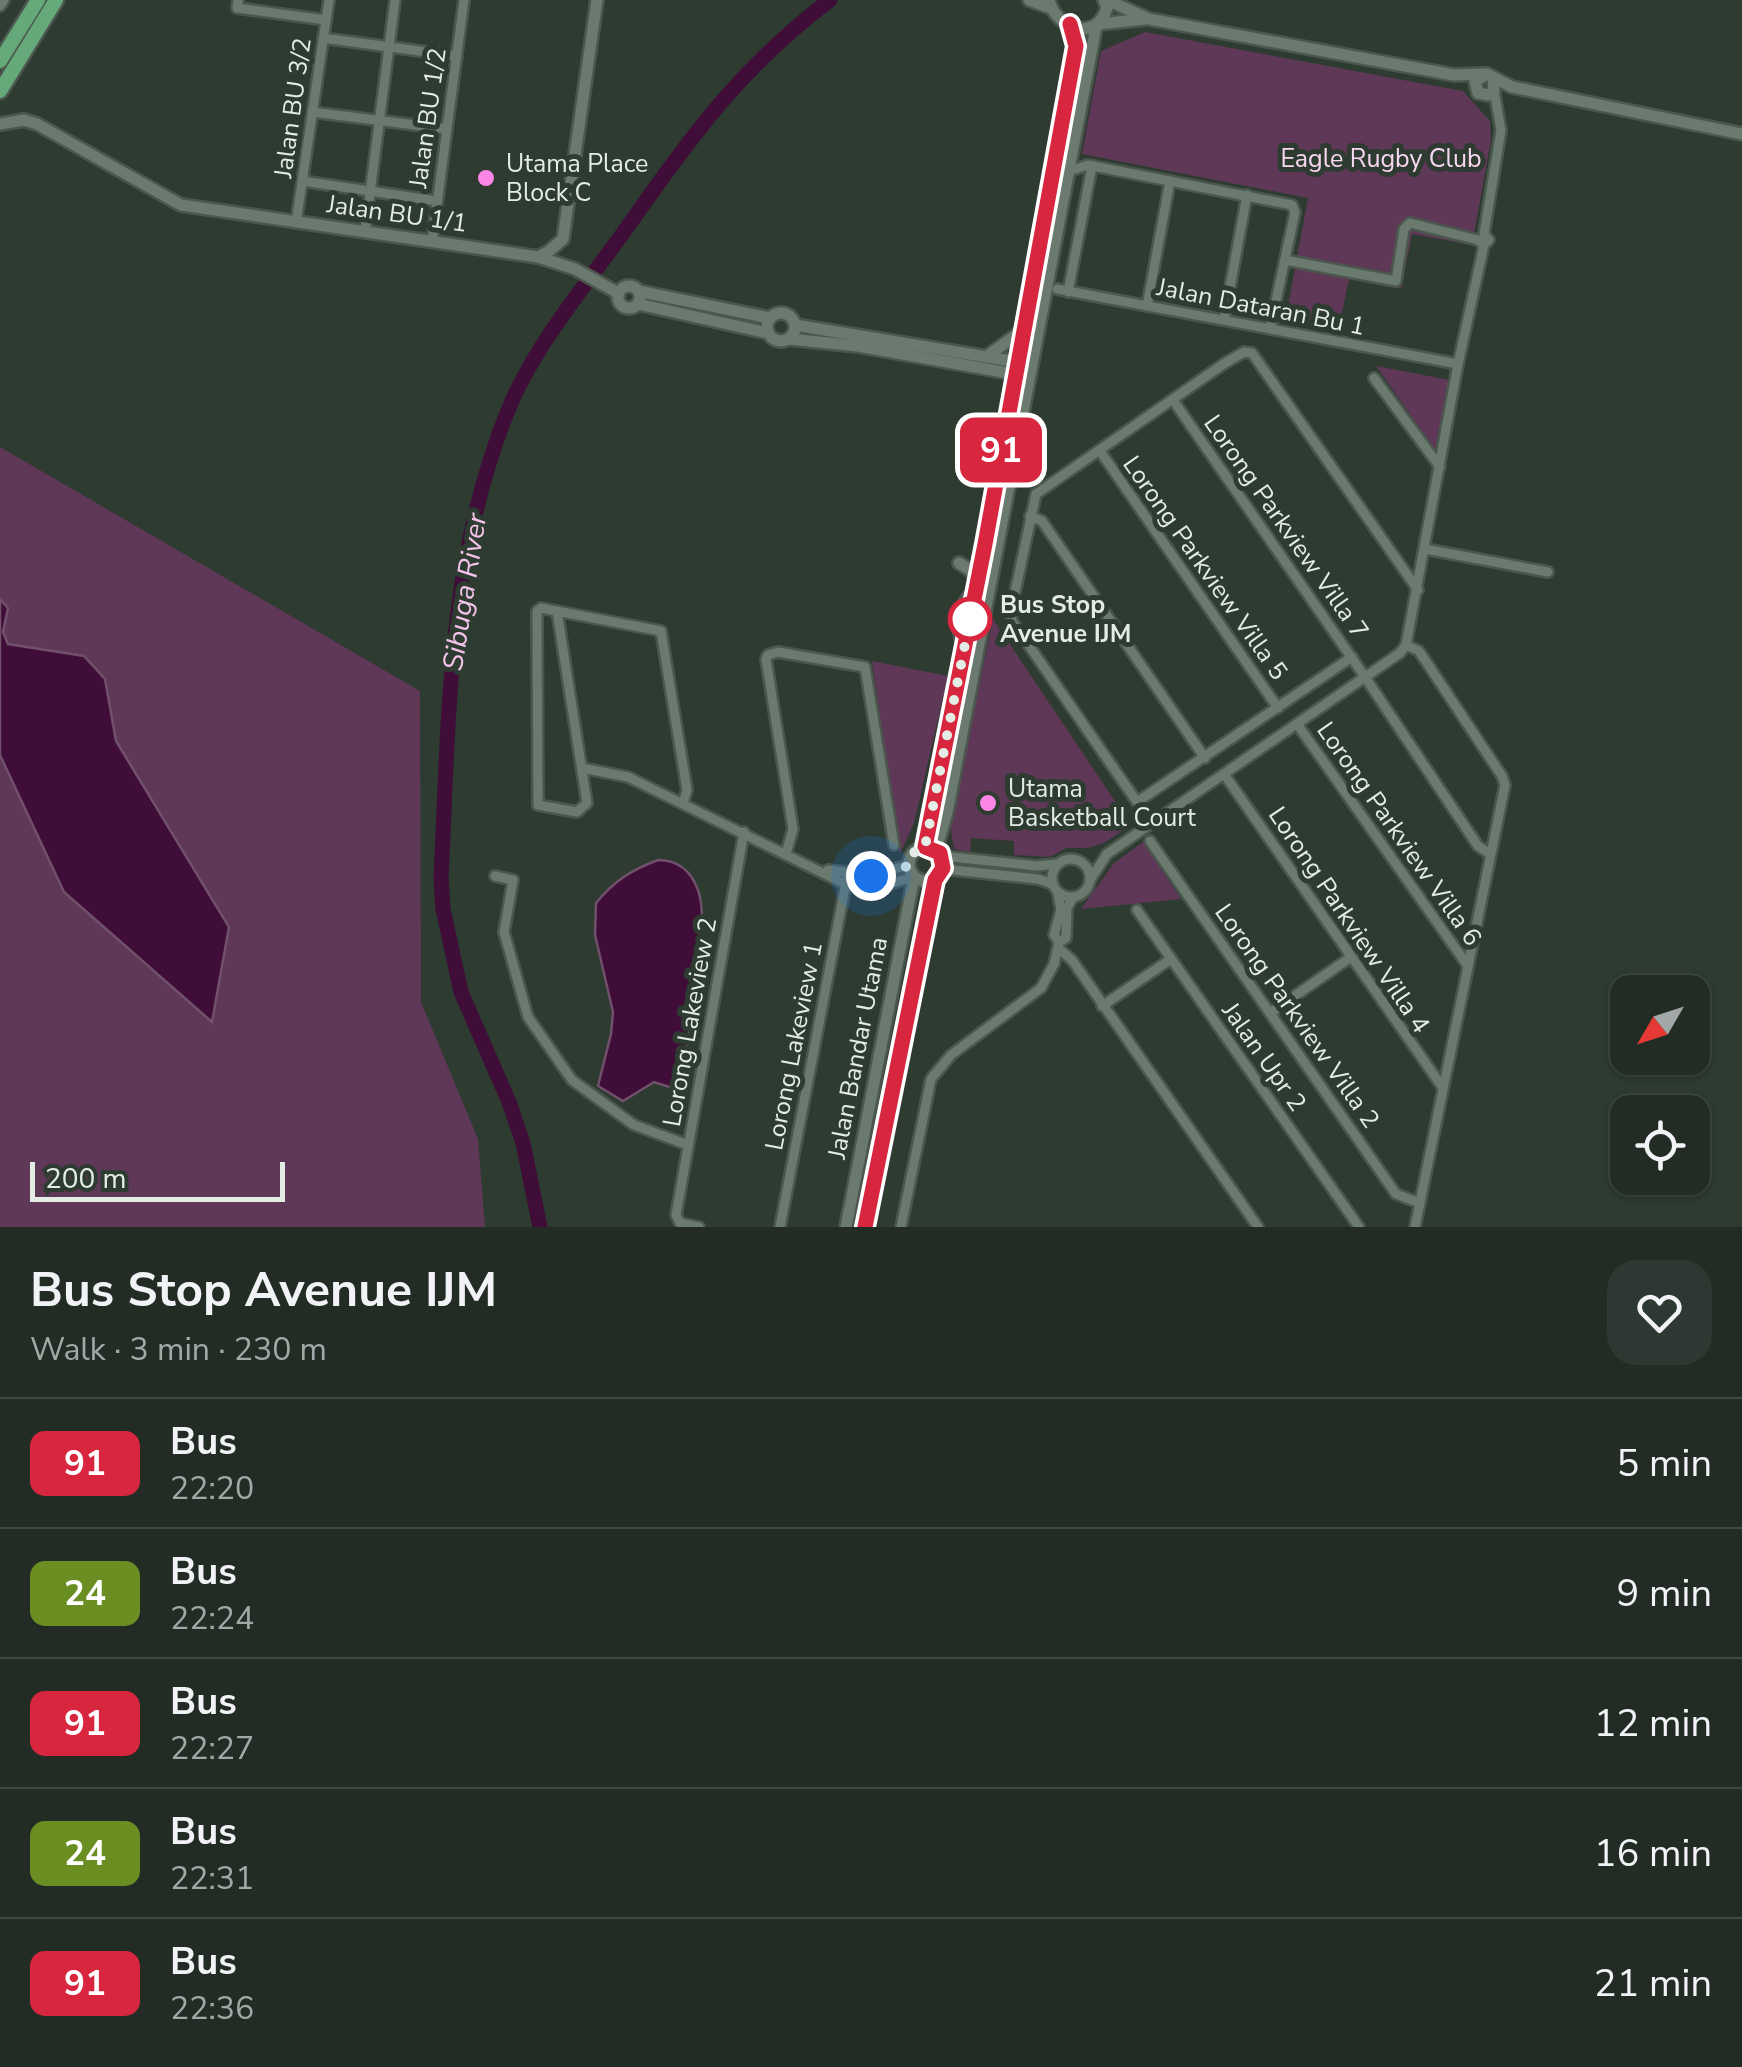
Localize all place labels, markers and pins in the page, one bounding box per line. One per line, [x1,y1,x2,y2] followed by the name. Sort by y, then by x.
[506,147,648,210] place label: Utama Place Block C
[475,167,497,189] marker: Utama Place Block C
[1000,588,1131,651] place label: Bus Stop Avenue IJM
[949,598,991,640] marker: Bus Stop Avenue IJM
[1008,772,1196,835] place label: Utama Basketball Court
[977,792,999,814] marker: Utama Basketball Court

